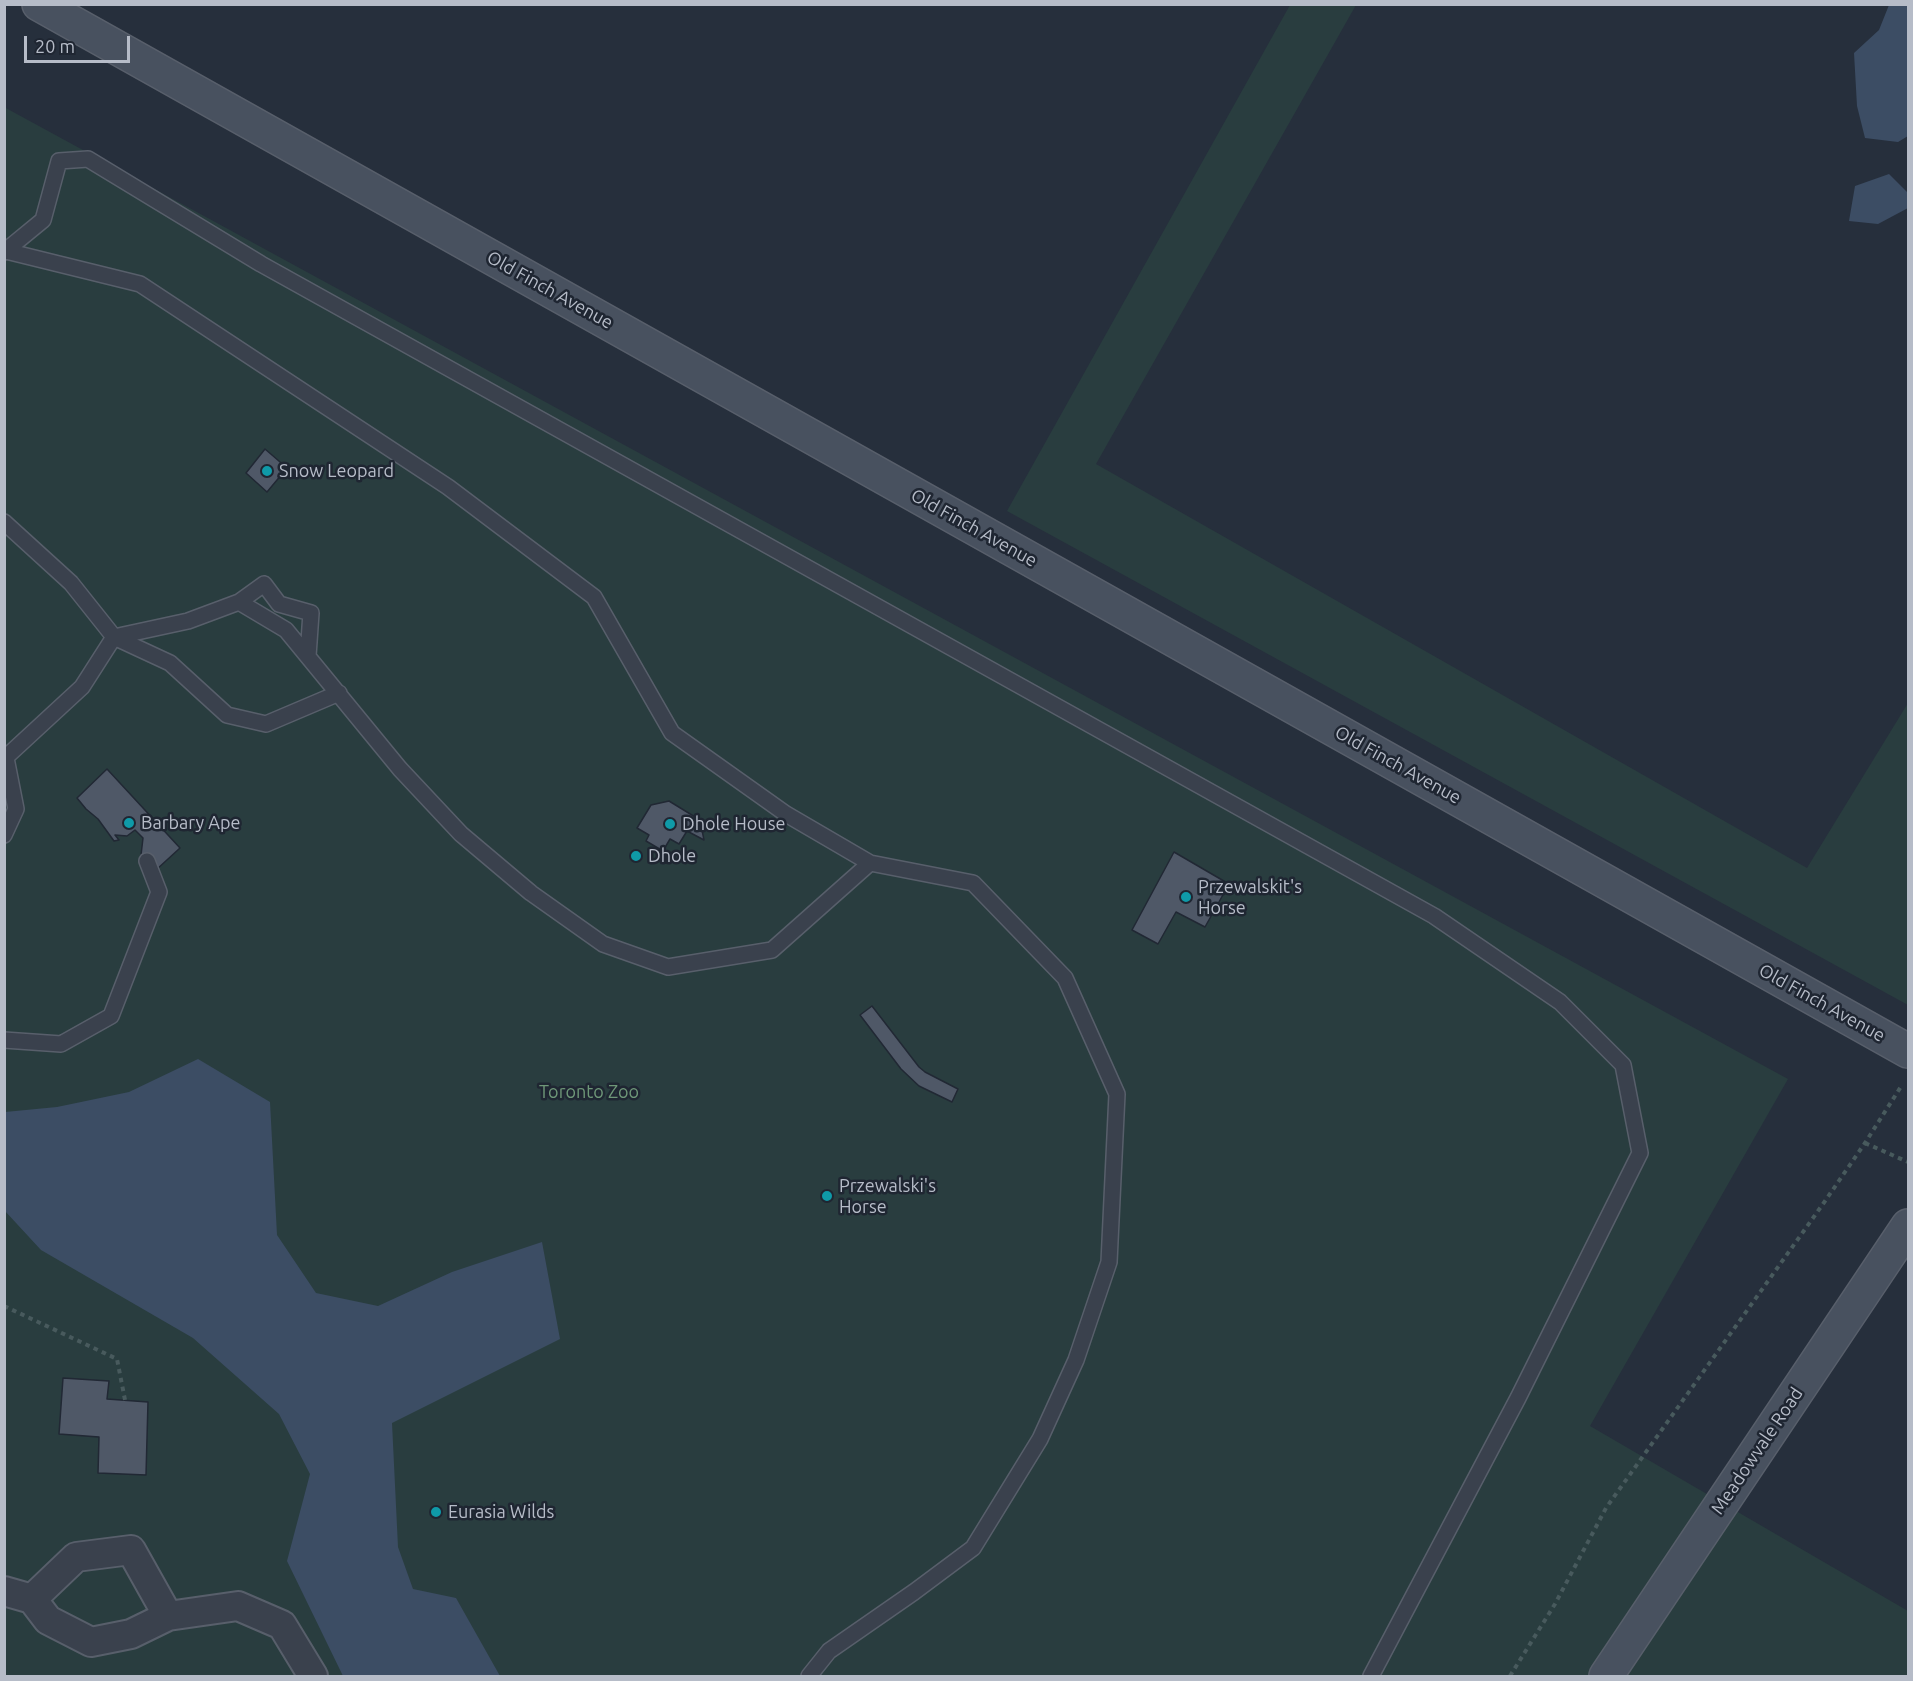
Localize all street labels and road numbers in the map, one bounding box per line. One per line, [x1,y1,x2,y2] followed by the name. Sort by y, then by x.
[483,246,617,334] street label: Old Finch Avenue
[907,484,1041,572] street label: Old Finch Avenue
[1331,721,1465,809] street label: Old Finch Avenue
[1755,959,1889,1047] street label: Old Finch Avenue
[1707,1383,1807,1519] street label: Meadowvale Road

